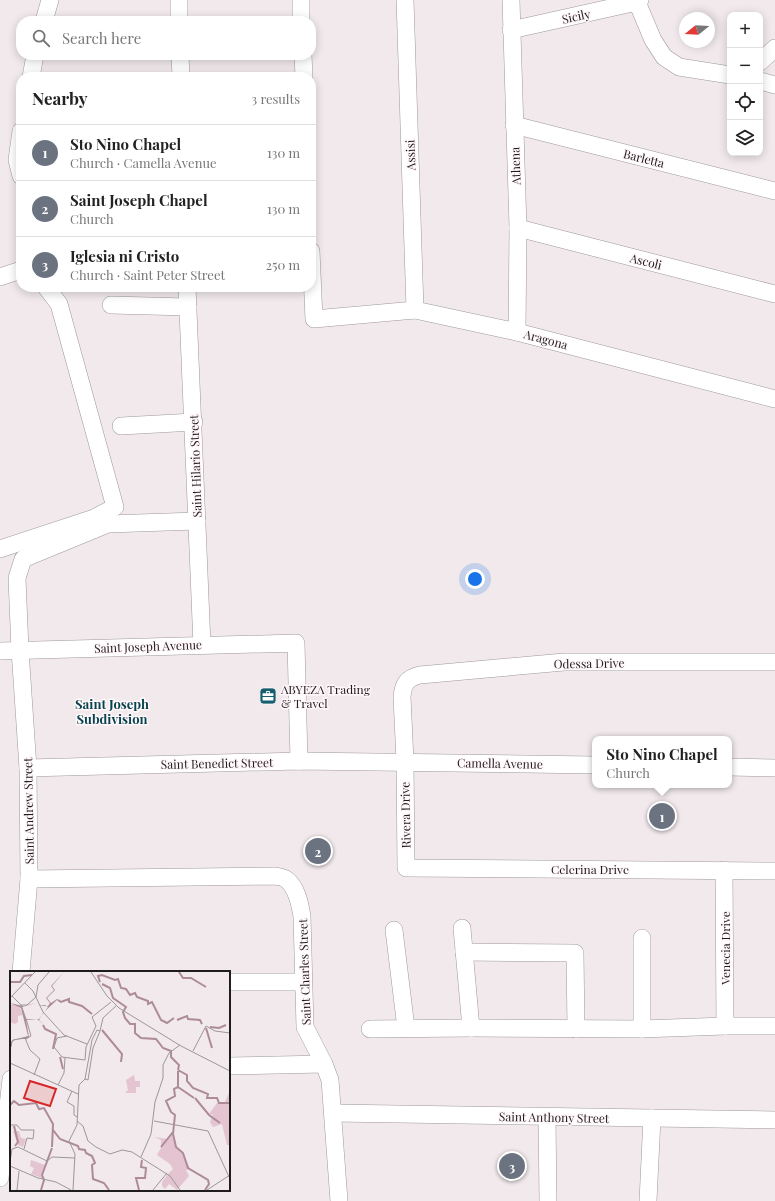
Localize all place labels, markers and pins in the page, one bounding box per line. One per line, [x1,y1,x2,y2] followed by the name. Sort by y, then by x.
[280,681,371,711] place label: ABYEZA Trading & Travel
[258,686,278,706] office icon: ABYEZA Trading & Travel
[649,801,675,831] pin: 1
[305,836,331,866] pin: 2
[499,1151,525,1181] pin: 3

